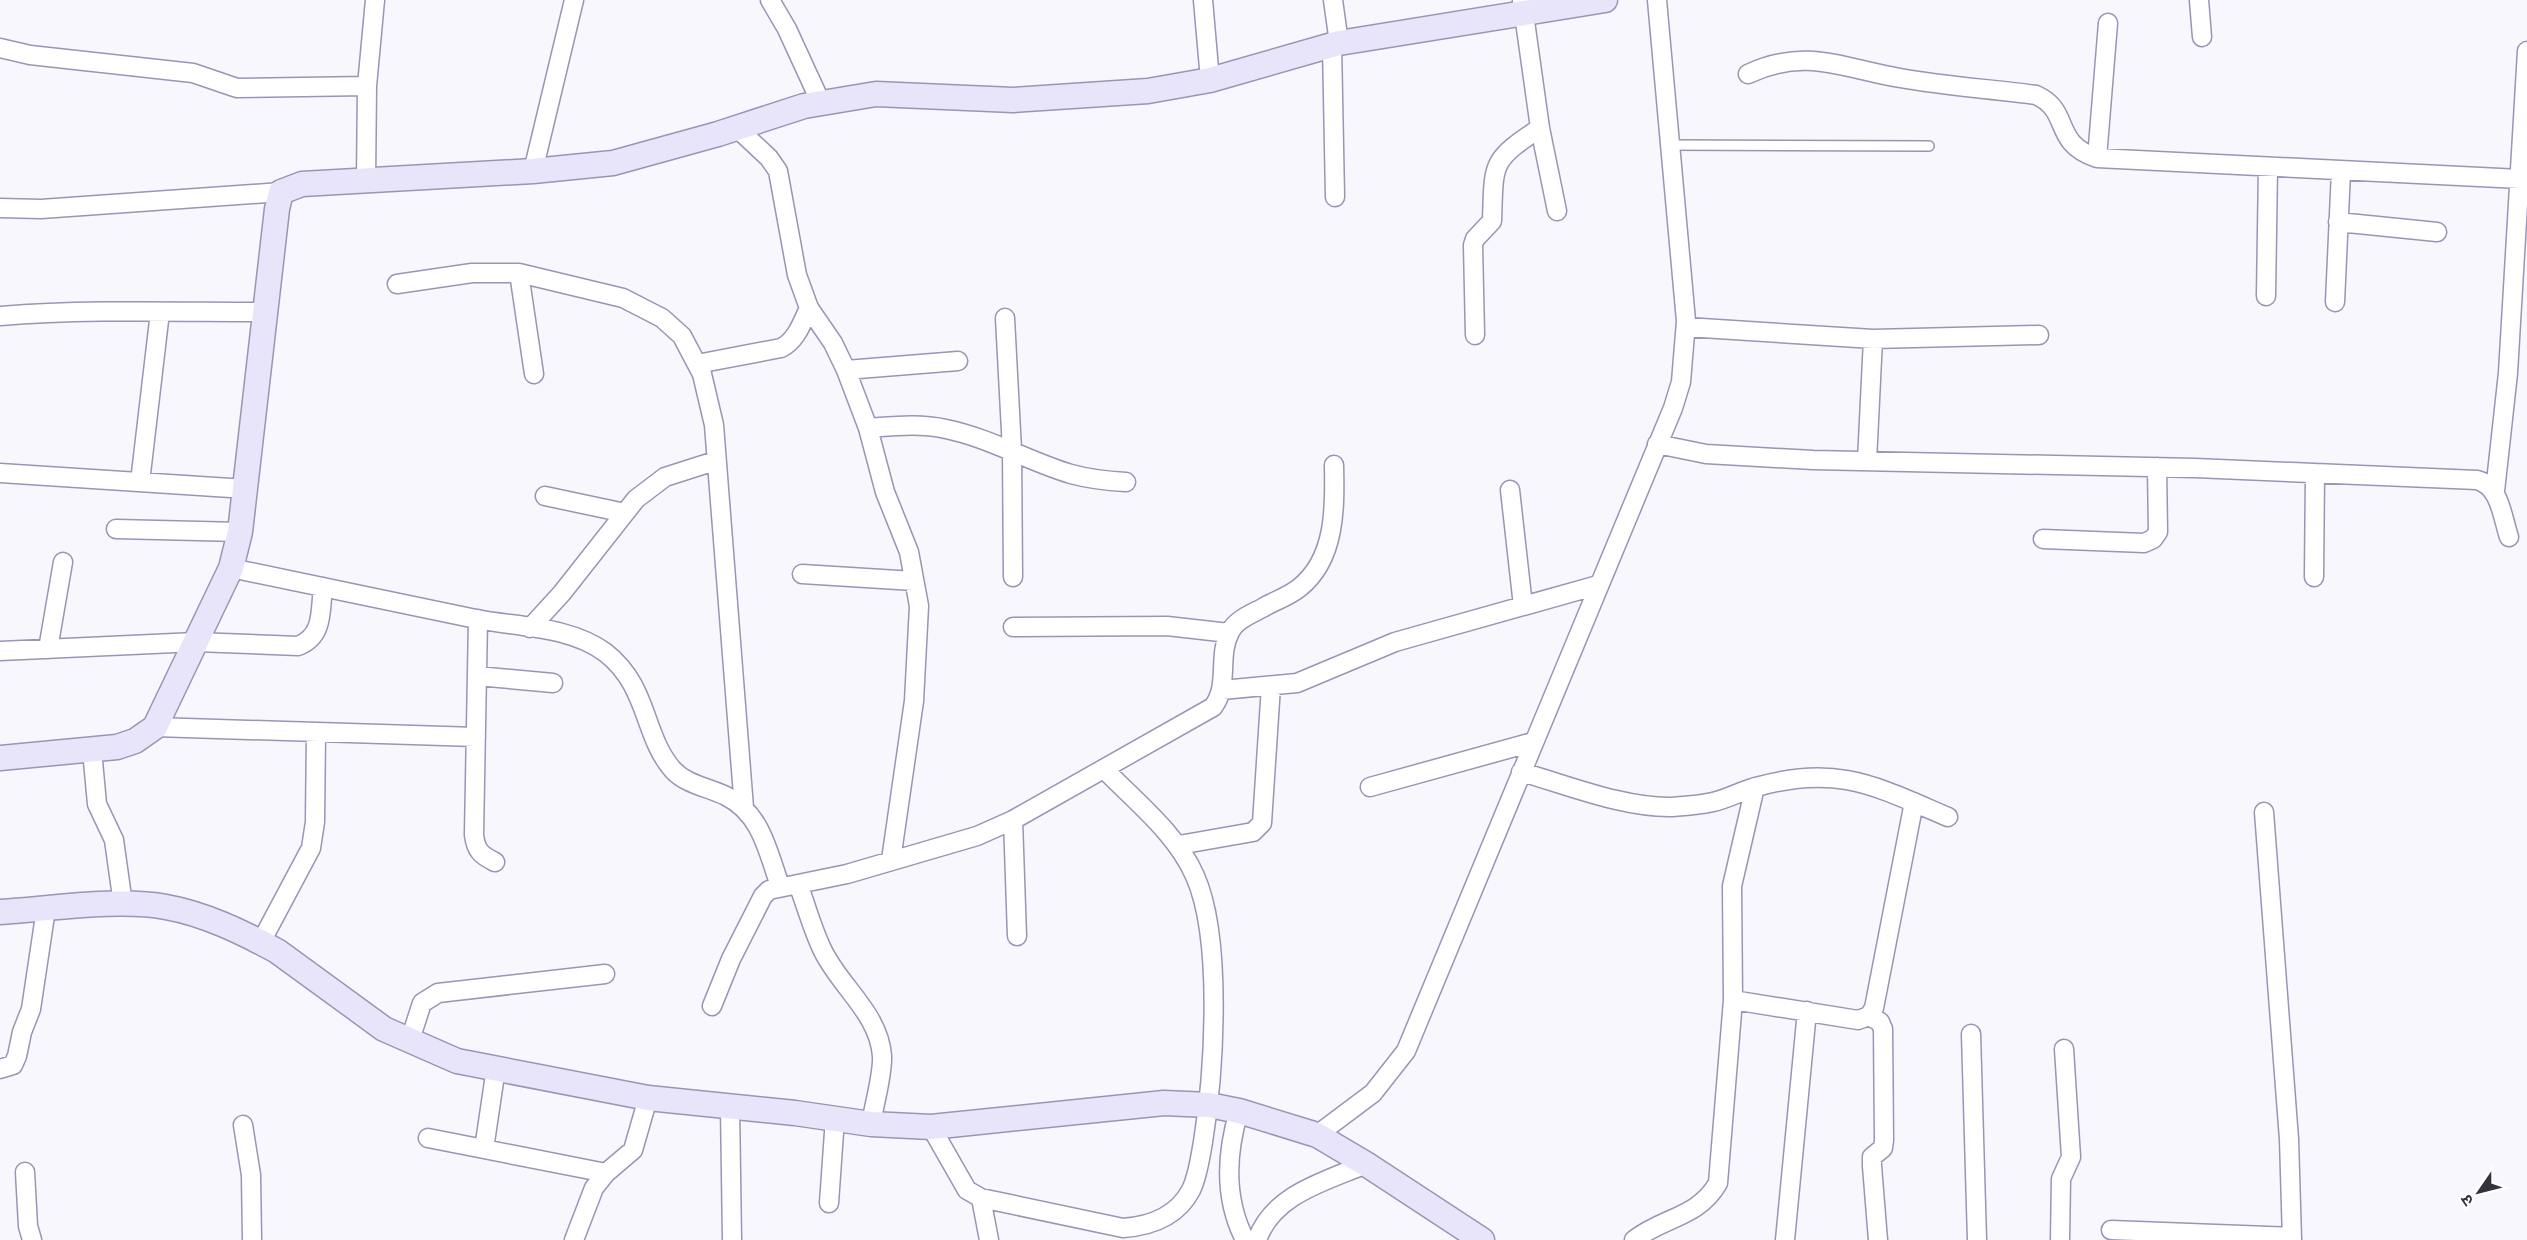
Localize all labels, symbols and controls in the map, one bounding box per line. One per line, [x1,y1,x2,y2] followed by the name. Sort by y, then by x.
[2449,1162,2509,1222] north arrow
[2455,1191,2478,1210] text: उ

